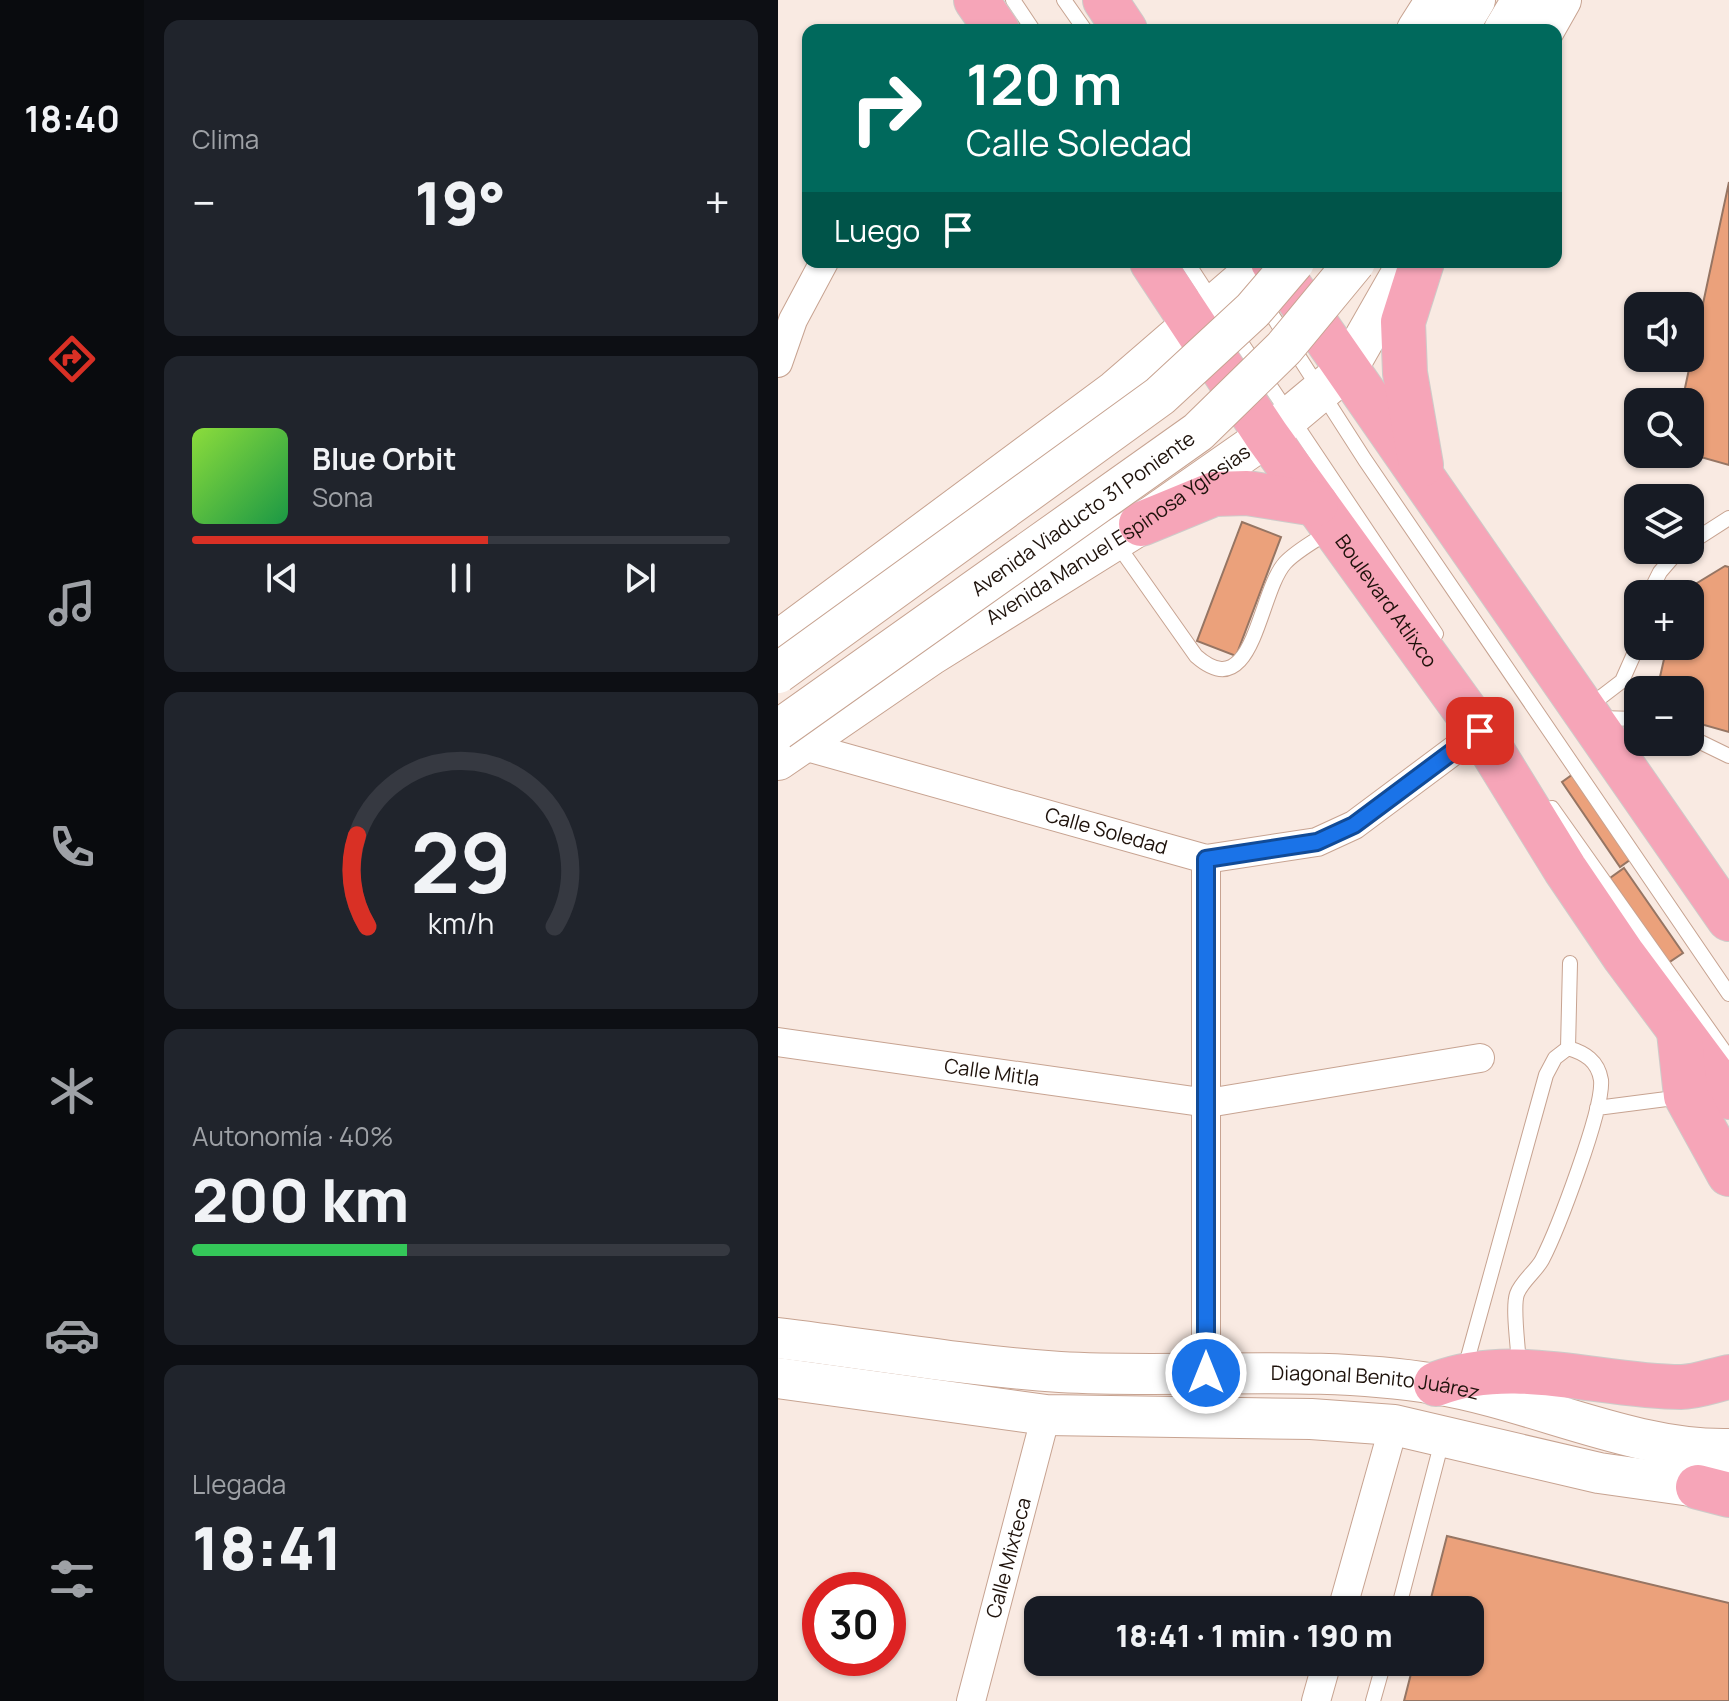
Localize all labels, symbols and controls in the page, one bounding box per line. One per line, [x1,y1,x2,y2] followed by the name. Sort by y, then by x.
[966,45,1122,122] text: 120 m
[834,56,938,160] icon: right
[24,94,120,143] text: 18:40
[966,118,1192,167] text: Calle Soledad
[192,121,259,157] text: Clima
[414,161,506,243] text: 19°
[192,172,216,232] text: −
[705,172,730,232] text: +
[936,208,980,252] icon: arrive
[834,210,920,251] text: Luego
[1624,292,1704,756] map controls
[1624,292,1704,372] button: sound
[44,331,100,387] icon: directions
[1624,388,1704,468] button: search
[966,425,1200,602] street label: Avenida Viaducto 31 Poniente
[312,438,457,479] text: Blue Orbit
[980,438,1255,631] street label: Avenida Manuel Espinosa Yglesias
[312,479,373,515] text: Sona
[1624,484,1704,564] button: layers
[1329,529,1444,673] street label: Boulevard Atlixco
[260,556,304,600] icon: previous
[439,556,483,600] icon: pause
[618,556,662,600] icon: next
[44,575,100,631] icon: music
[1624,580,1704,660] button: +
[1624,676,1704,756] button: −
[1446,697,1514,765] pin
[1458,709,1502,753] icon: arrive
[1042,800,1171,860] street label: Calle Soledad
[410,803,512,917] text: 29
[44,819,100,875] icon: phone
[428,904,494,943] text: km/h
[943,1052,1041,1092] street label: Calle Mitla
[44,1063,100,1119] icon: climate
[192,1118,393,1154] text: Autonomía · 40%
[192,1158,409,1240] text: 200 km
[44,1307,100,1363] icon: car
[1164,1331,1248,1415] position arrow
[1271,1359,1483,1406] street label: Diagonal Benito Juárez
[192,1466,286,1502] text: Llegada
[979,1494,1037,1621] street label: Calle Mixteca
[192,1506,342,1588] text: 18:41
[44,1551,100,1607] icon: filters
[802,1572,906,1676] speed limit sign: 30
[1116,1615,1392,1656] text: 18:41 · 1 min · 190 m

